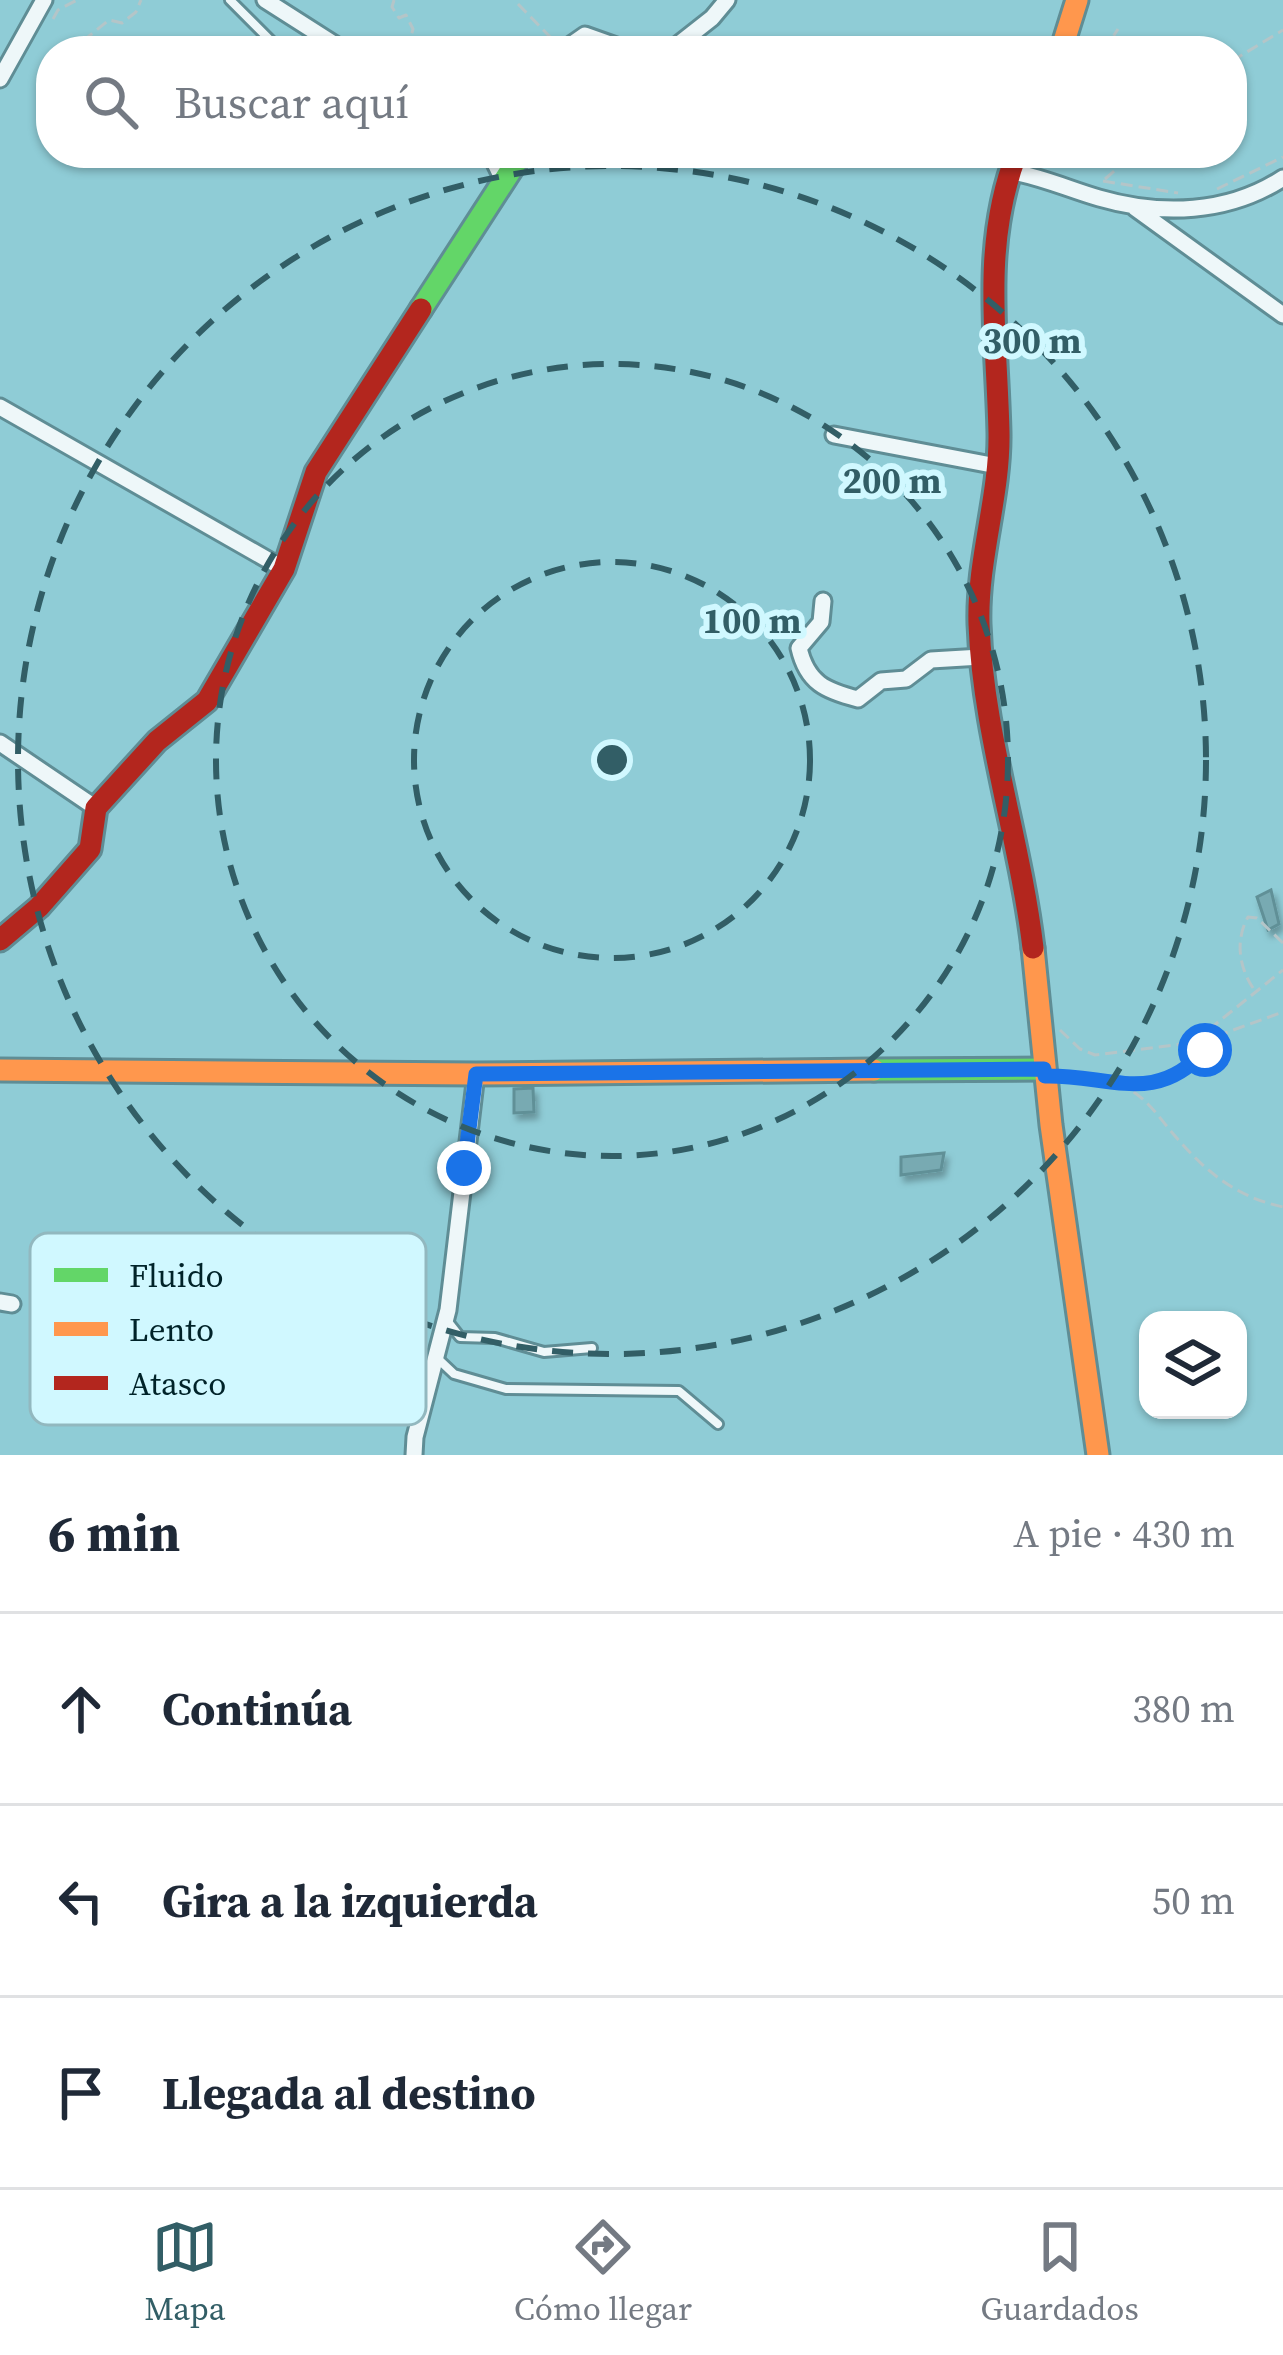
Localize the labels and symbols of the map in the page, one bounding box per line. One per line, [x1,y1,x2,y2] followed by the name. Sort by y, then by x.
[983,316,1081,365] text: 300 m
[843,456,941,505] text: 200 m
[703,596,801,645] text: 100 m
[591,739,633,781] centre of rings
[1178,1023,1232,1077] route start
[437,1141,491,1195] route end
[30,1233,426,1425] legend
[129,1253,224,1298] text: Fluido
[129,1307,214,1352] text: Lento
[129,1361,226,1406] text: Atasco

